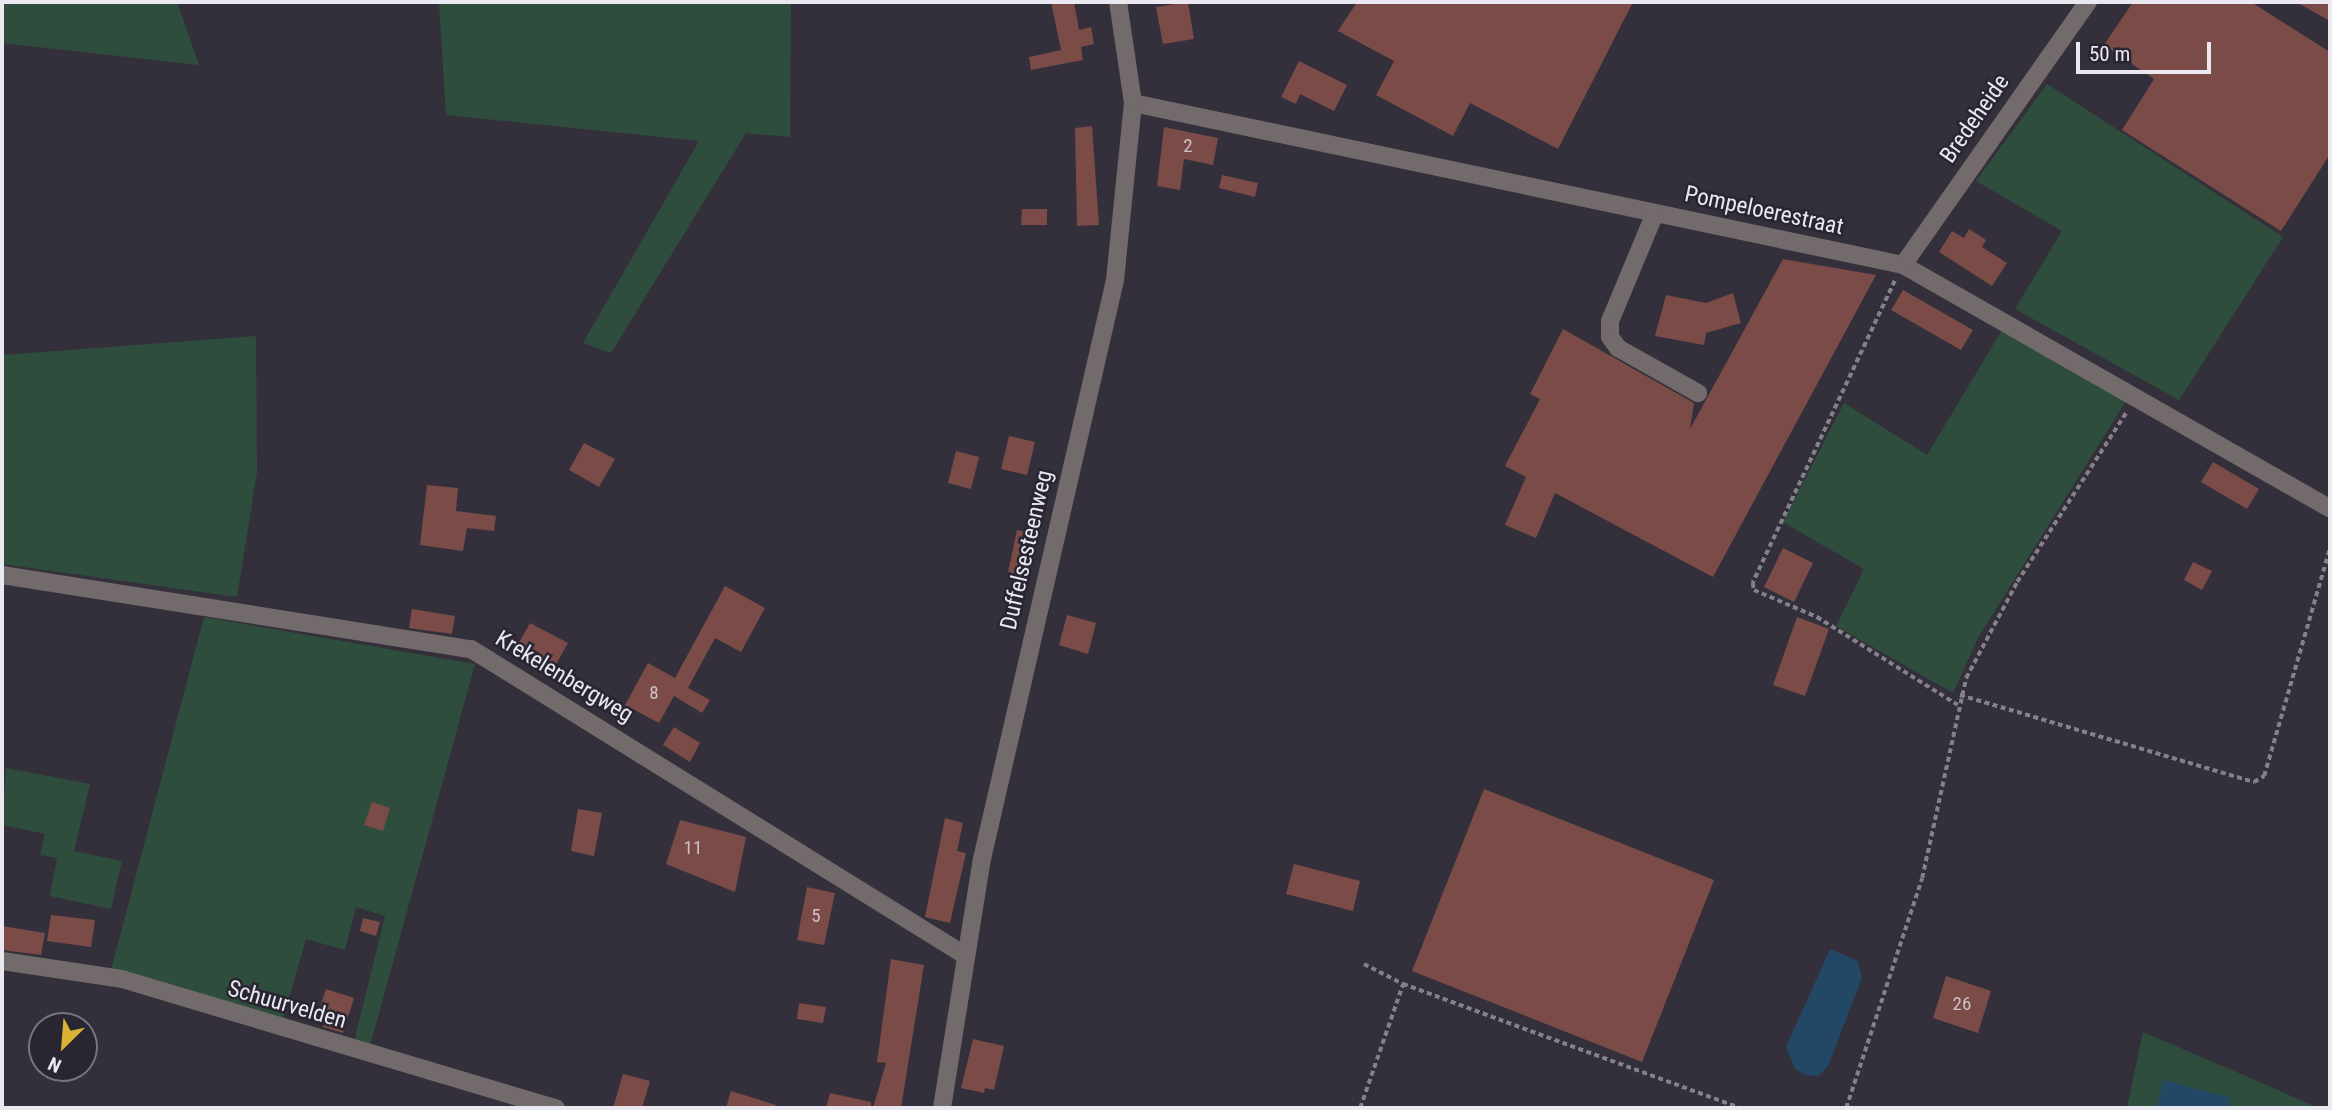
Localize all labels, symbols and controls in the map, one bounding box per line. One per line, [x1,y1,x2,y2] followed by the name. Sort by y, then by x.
[2080,28,2215,72] scale bar
[2089,42,2130,66] text: 50 m
[1935,69,2015,169] street label: Bredeheide
[1183,135,1193,157] house number: 2
[1682,181,1846,241] street label: Pompeloerestraat
[995,468,1059,632] street label: Duffelsesteenweg
[490,625,638,729] street label: Krekelenbergweg
[649,682,659,704] house number: 8
[684,837,702,859] house number: 11
[811,905,821,927] house number: 5
[224,975,350,1035] street label: Schuurvelden
[1953,993,1971,1015] house number: 26
[28,1012,98,1082] north arrow
[45,1052,65,1078] text: N

